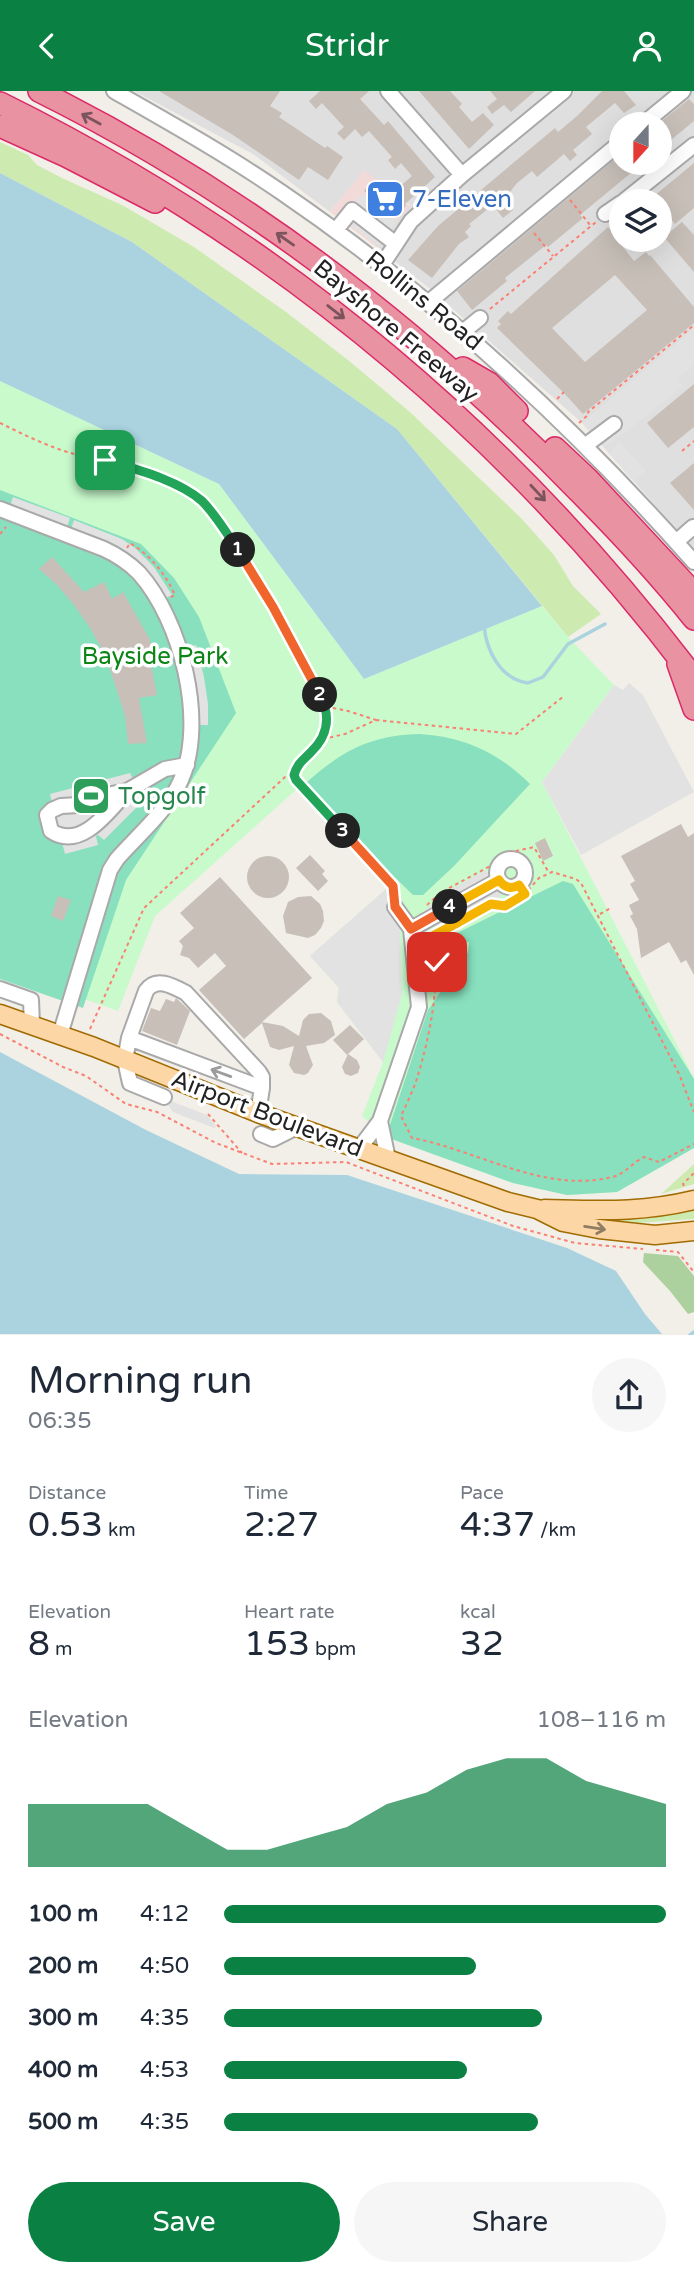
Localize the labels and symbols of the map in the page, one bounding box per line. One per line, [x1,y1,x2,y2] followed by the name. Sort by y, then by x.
[82,111,102,125] one-way arrow
[609,112,672,175] north arrow
[364,178,406,220] supermarket icon: 7-Eleven
[412,185,512,214] place label: 7-Eleven
[275,232,295,246] one-way arrow
[360,245,488,357] street label: Rollins Road
[307,253,485,409] street label: Bayshore Freeway
[326,304,345,319] one-way arrow
[75,430,135,490] pin
[529,484,546,501] one-way arrow
[220,533,256,567] pin: 1
[82,642,228,671] park label: Bayside Park
[302,677,338,713] pin: 2
[70,775,112,817] sports icon: Topgolf
[118,782,207,811] place label: Topgolf
[326,813,360,849] pin: 3
[433,889,468,925] pin: 4
[407,932,467,992] pin
[167,1064,367,1164] street label: Airport Boulevard
[211,1065,233,1078] one-way arrow
[583,1222,605,1235] one-way arrow

